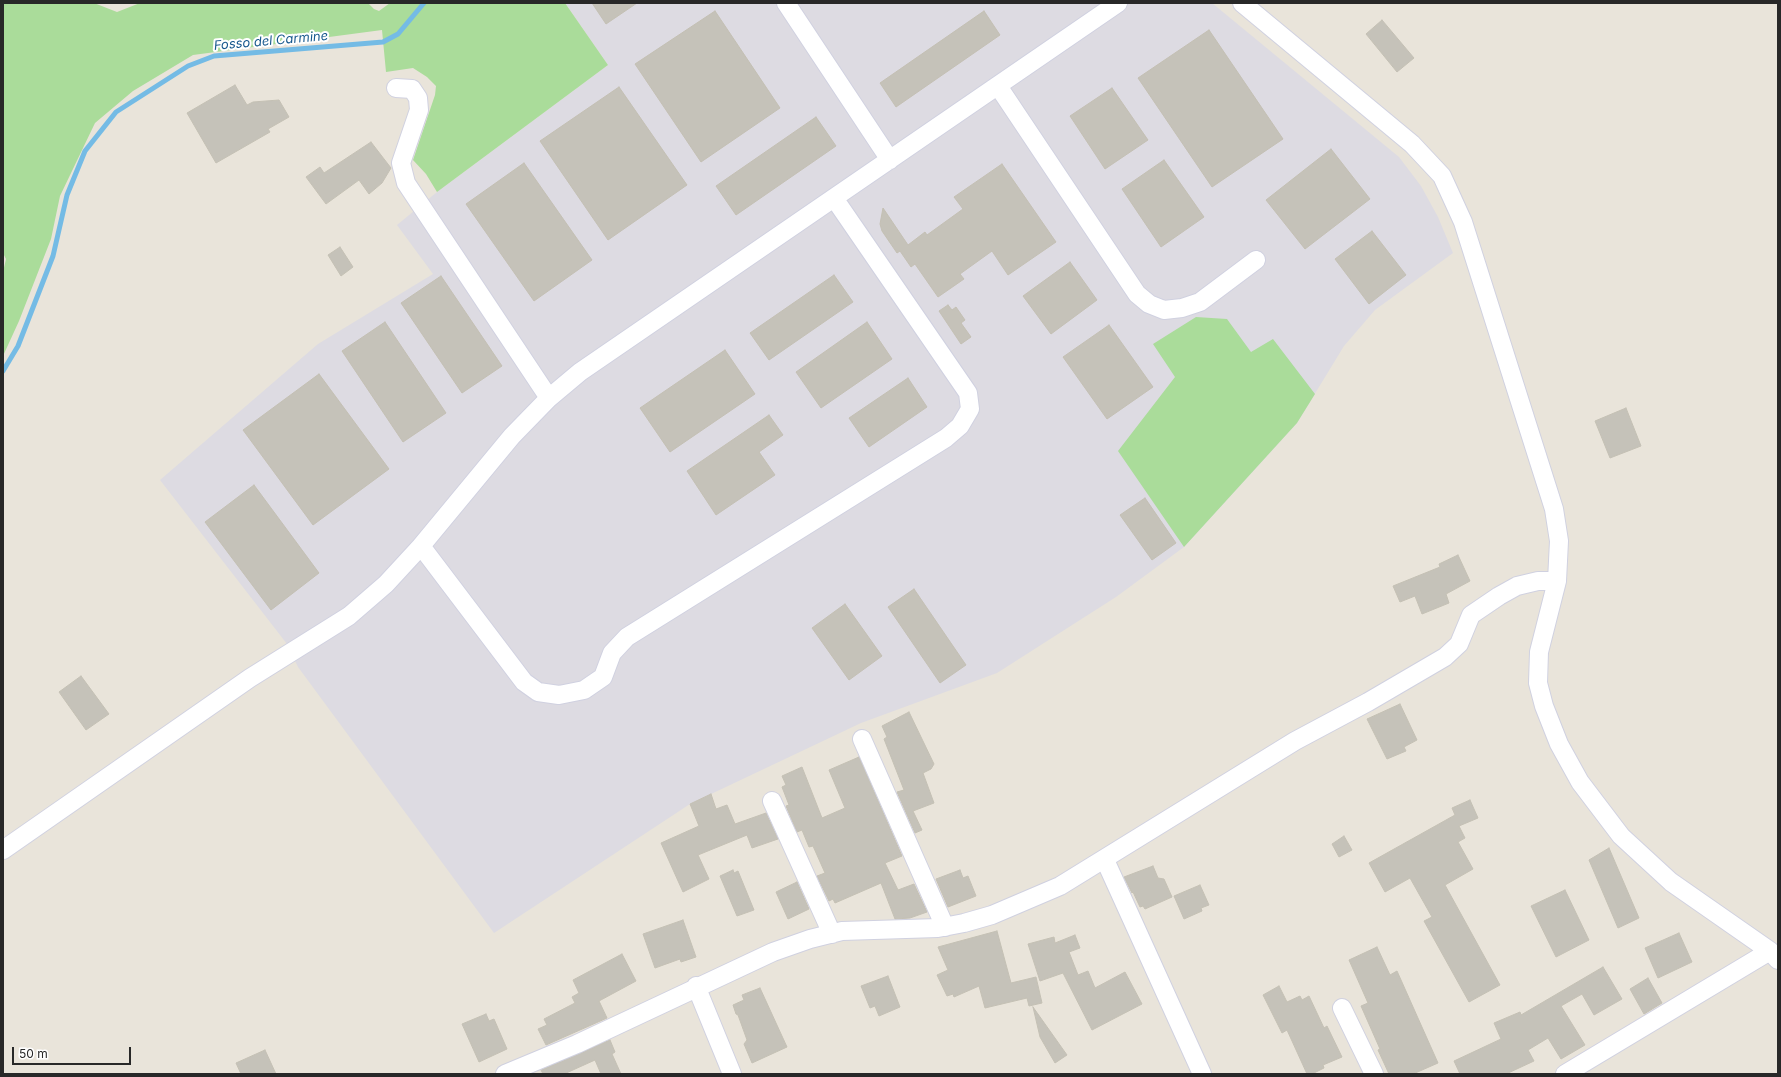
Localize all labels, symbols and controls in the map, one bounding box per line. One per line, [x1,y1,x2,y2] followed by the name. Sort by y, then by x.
[213,28,329,54] water label: Fosso del Carmine
[14,1039,133,1065] scale bar
[19,1046,48,1061] text: 50 m

